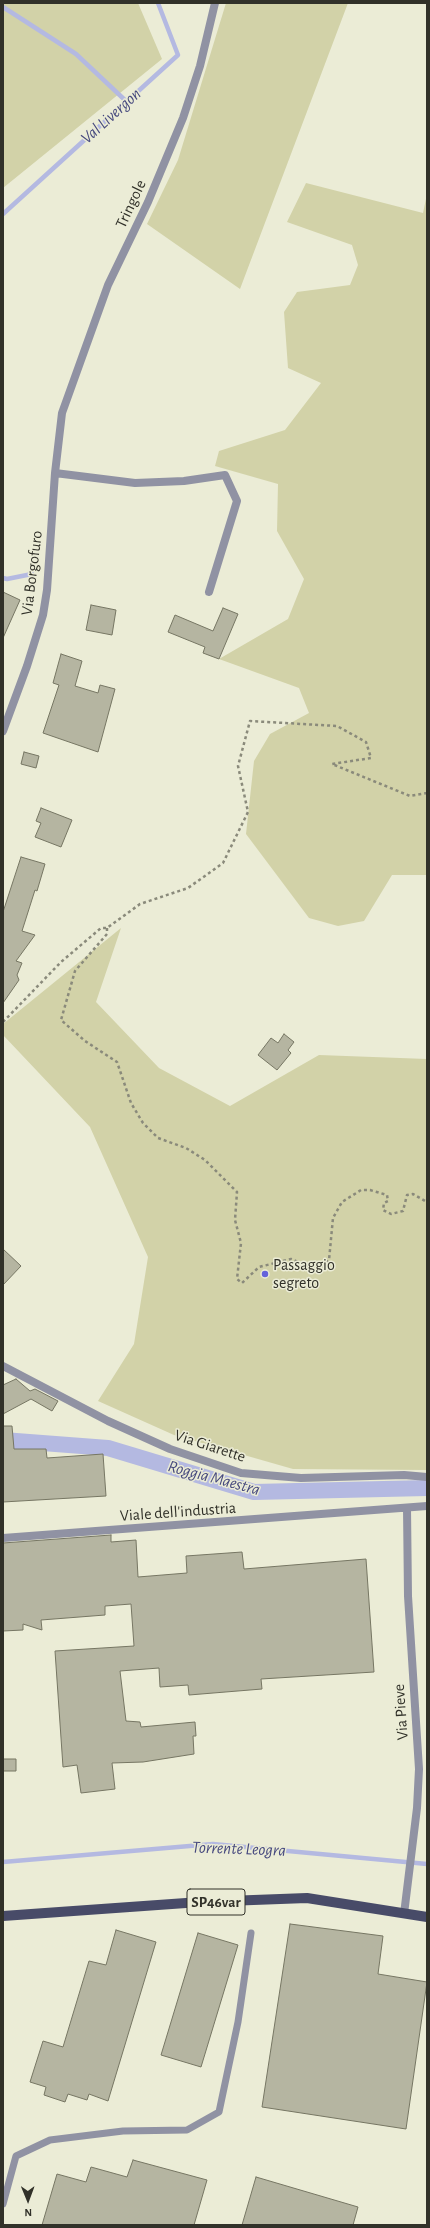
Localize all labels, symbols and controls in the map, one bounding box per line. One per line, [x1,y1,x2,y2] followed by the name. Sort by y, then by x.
[77,84,145,148] water label: Val Livergon
[112,177,150,231] street label: Tringole
[17,529,47,617] street label: Via Borgofuro
[273,1255,335,1293] place label: Passaggio segreto
[260,1269,270,1279] marker: Passaggio segreto
[172,1426,248,1466] street label: Via Giarette
[166,1456,262,1500] water label: Roggia Maestra
[119,1498,237,1526] street label: Viale dell'industria
[389,1683,413,1741] street label: Via Pieve
[192,1837,286,1861] water label: Torrente Leogra
[187,1889,245,1915] road number: SP46var
[8,2180,48,2220] north arrow
[24,2207,32,2218] text: N

